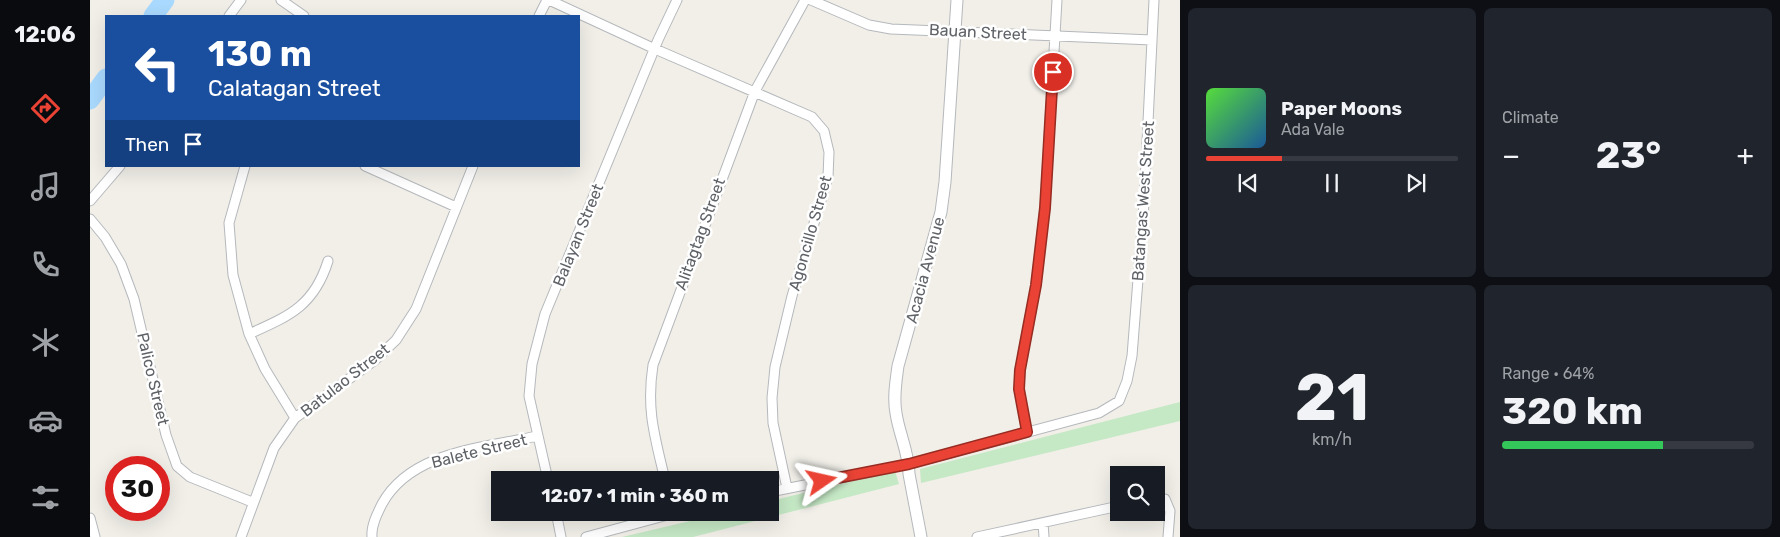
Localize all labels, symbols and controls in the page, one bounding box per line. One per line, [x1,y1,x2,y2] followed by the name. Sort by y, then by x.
[929,20,1027,44] street label: Bauan Street
[15,21,75,48] text: 12:06
[208,33,312,75] text: 130 m
[125,35,190,100] icon: left
[1032,51,1074,93] pin
[1039,58,1067,86] icon: arrive
[208,75,381,102] text: Calatagan Street
[28,91,63,126] icon: directions
[1281,97,1402,120] text: Paper Moons
[1502,108,1559,127] text: Climate
[1128,120,1158,282] street label: Batangas West Street
[1281,120,1345,139] text: Ada Vale
[179,130,207,158] icon: arrive
[1596,132,1661,178] text: 23°
[125,133,169,156] text: Then
[1502,139,1520,172] text: −
[1737,139,1754,172] text: +
[28,169,63,204] icon: music
[1234,169,1262,197] icon: previous
[1318,169,1346,197] icon: pause
[1402,169,1430,197] icon: next
[784,173,836,293] street label: Agoncillo Street
[671,175,729,293] street label: Alitagtag Street
[549,181,607,289] street label: Balayan Street
[902,215,948,325] street label: Acacia Avenue
[28,247,63,282] icon: phone
[28,325,63,360] icon: climate
[133,331,173,427] street label: Palico Street
[297,339,393,421] street label: Batulao Street
[1295,359,1369,436] text: 21
[1502,364,1594,383] text: Range · 64%
[1502,388,1643,434] text: 320 km
[28,403,63,438] icon: car
[429,430,529,472] street label: Balete Street
[1312,430,1352,449] text: km/h
[795,454,847,506] position arrow
[105,456,170,521] speed limit sign: 30
[1110,466,1165,521] map controls
[1110,466,1165,521] button: search
[28,480,63,515] icon: filters
[541,484,729,507] text: 12:07 · 1 min · 360 m

